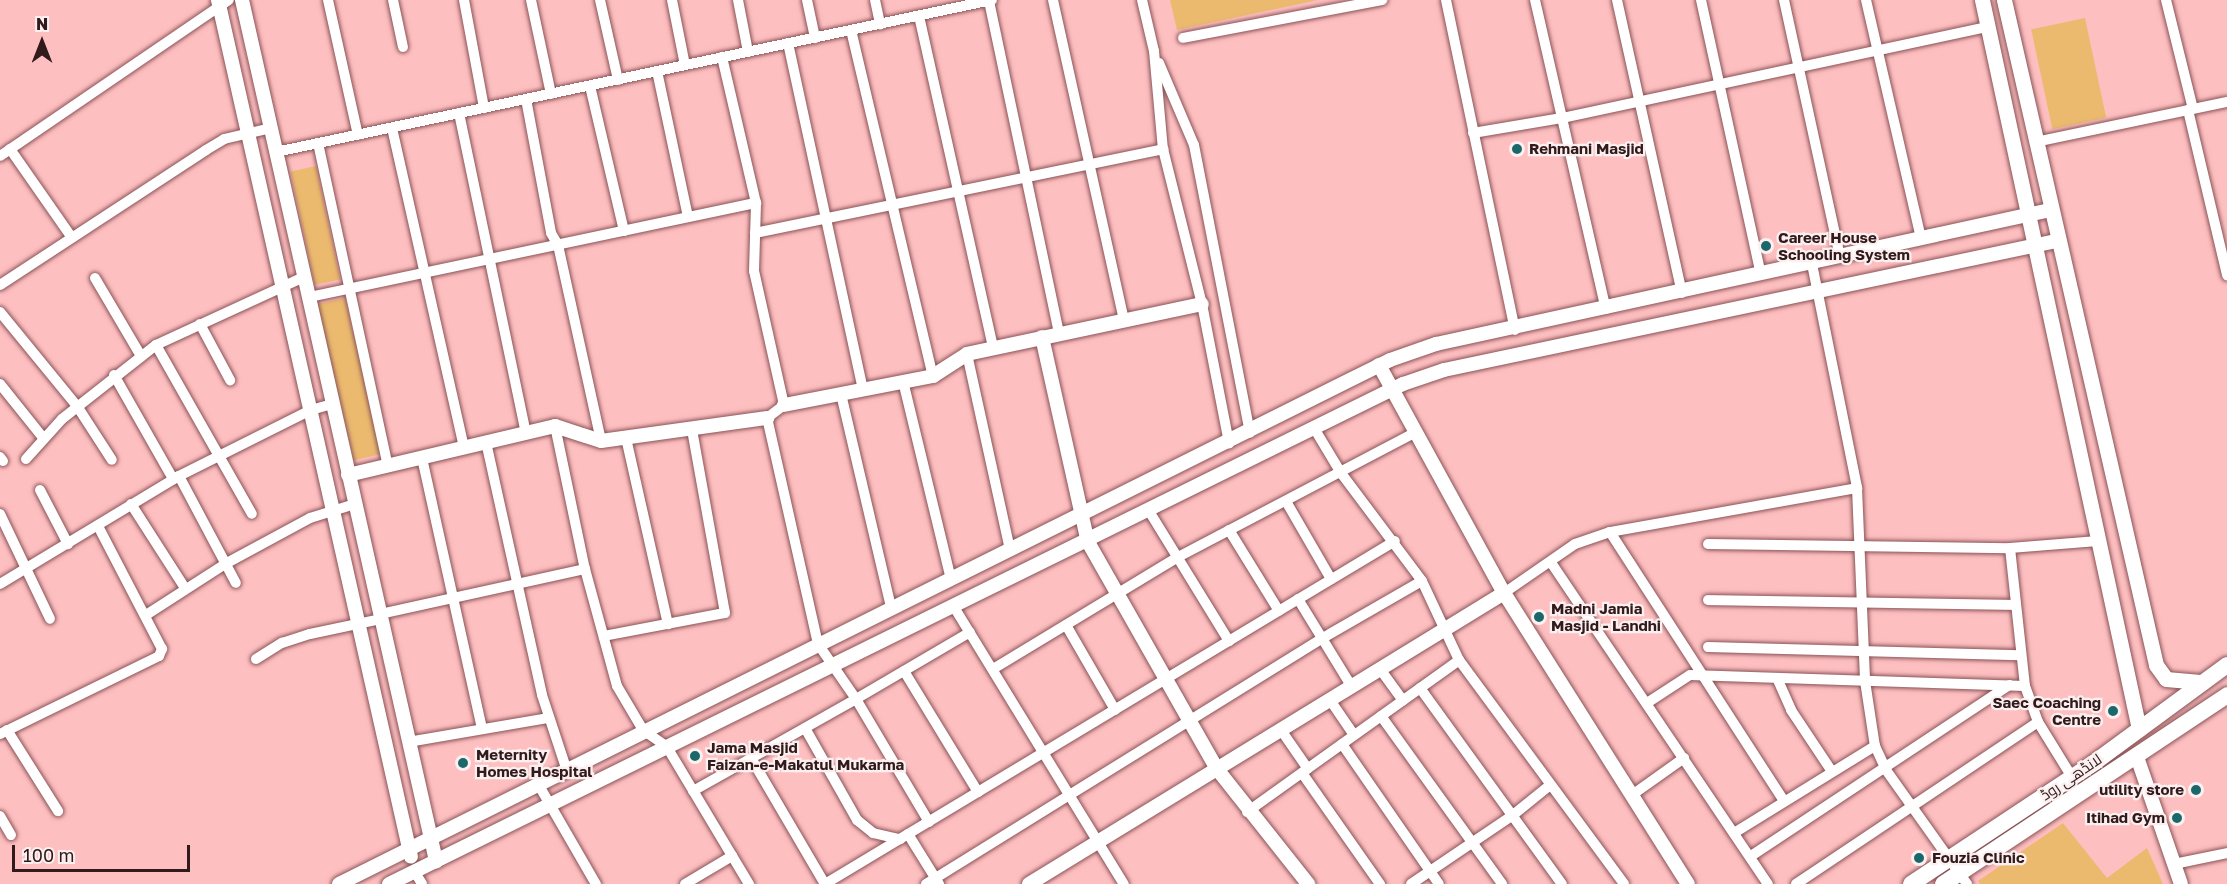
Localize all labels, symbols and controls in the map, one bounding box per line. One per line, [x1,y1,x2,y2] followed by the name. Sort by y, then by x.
[12,12,72,72] north arrow
[36,14,48,34] text: N
[1529,140,1644,158] place label: Rehmani Masjid
[1510,142,1524,156] marker: Rehmani Masjid
[1778,228,1910,263] place label: Career House Schooling System
[1759,239,1773,253] marker: Career House Schooling System
[1551,599,1661,634] place label: Madni Jamia Masjid - Landhi
[1532,610,1546,624] marker: Madni Jamia Masjid - Landhi
[1993,693,2101,728] place label: Saec Coaching Centre
[2106,704,2120,718] marker: Saec Coaching Centre
[707,738,904,773] place label: Jama Masjid Faizan-e-Makatul Mukarma
[476,745,592,780] place label: Meternity Homes Hospital
[688,749,702,763] marker: Jama Masjid Faizan-e-Makatul Mukarma
[2037,750,2105,804] street label: لانڈھی روڈ
[454,754,472,772] marker: Meternity Homes Hospital
[2099,781,2184,799] place label: utility store
[2189,783,2203,797] marker: utility store
[2086,809,2165,827] place label: Itihad Gym
[2170,811,2184,825] marker: Itihad Gym
[15,833,194,871] scale bar
[23,844,74,866] text: 100 m
[1910,849,1928,867] marker: Fouzia Clinic
[1932,849,2025,867] place label: Fouzia Clinic

